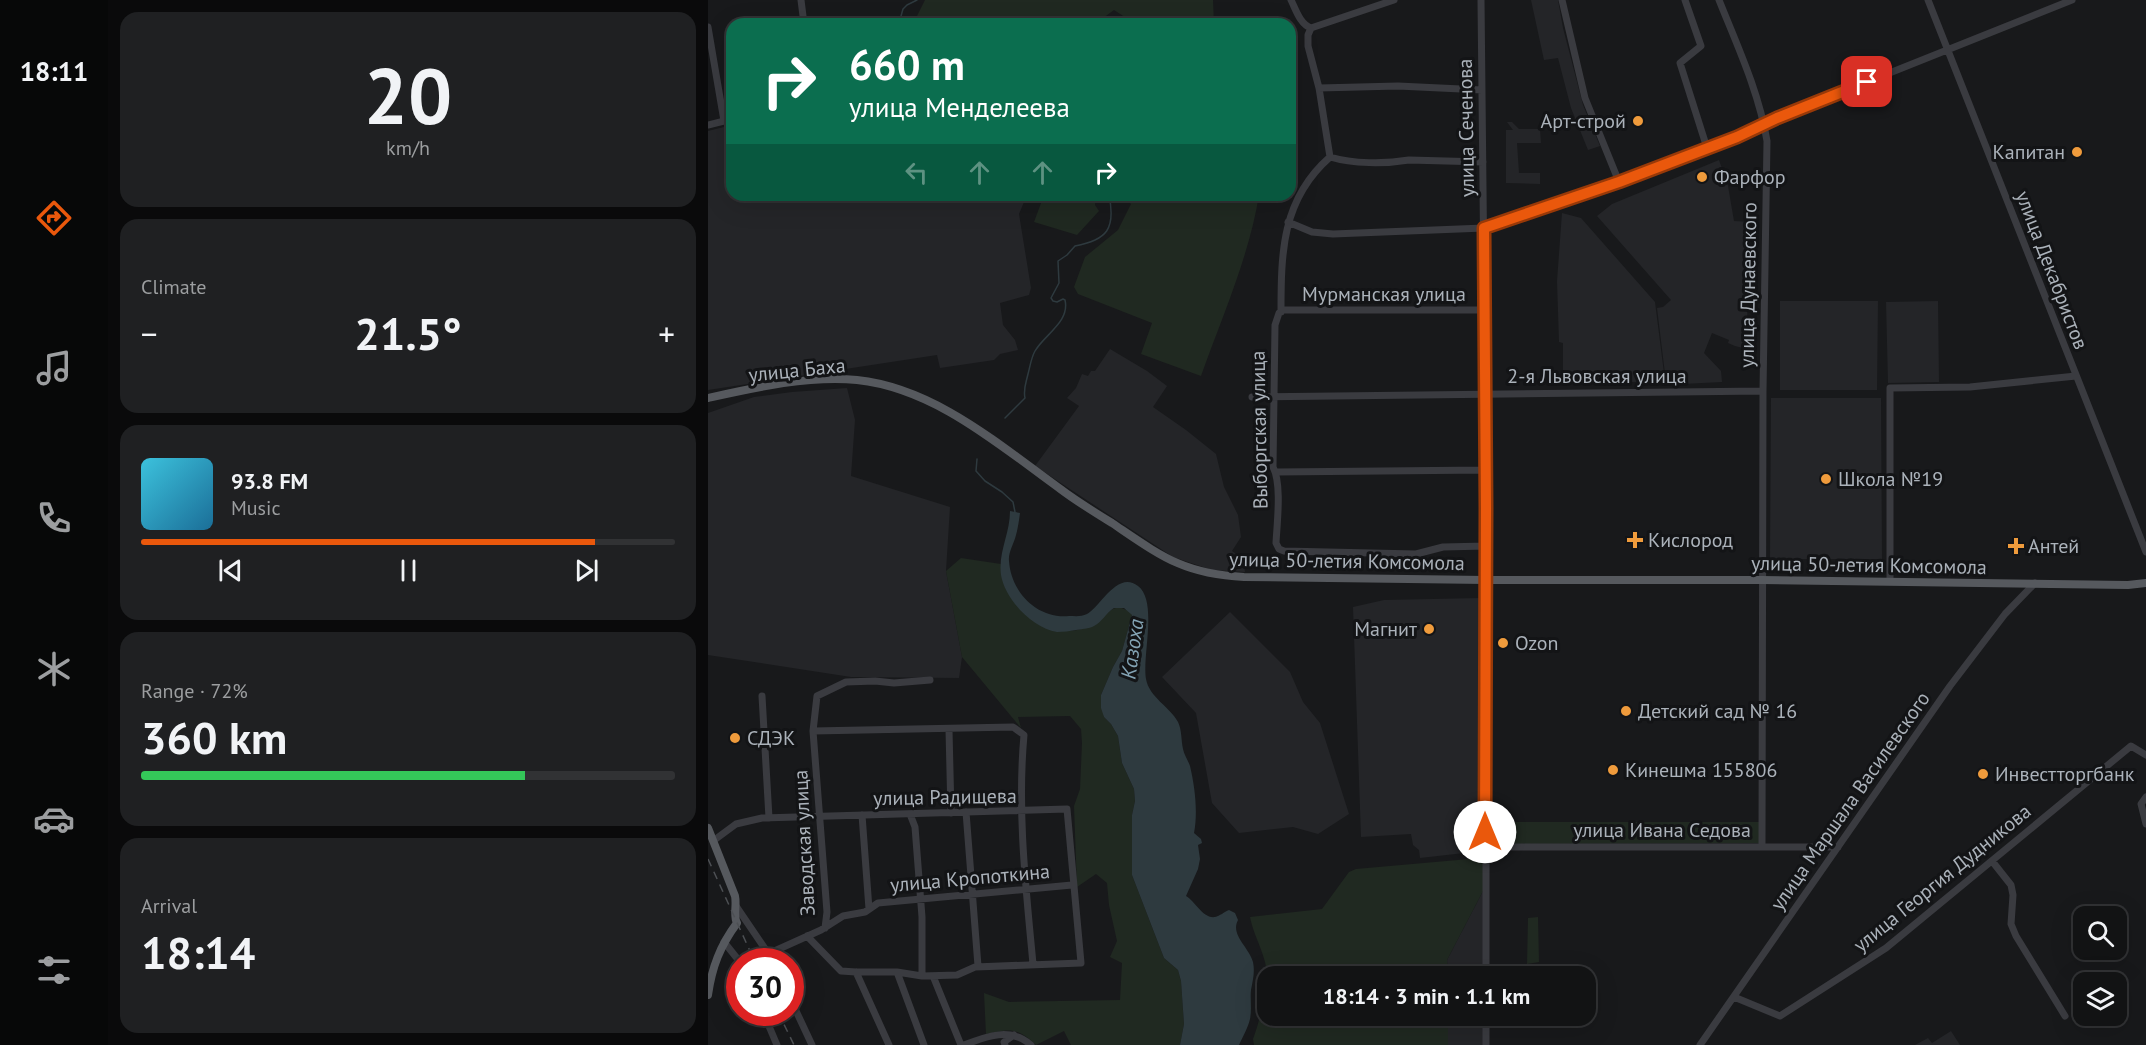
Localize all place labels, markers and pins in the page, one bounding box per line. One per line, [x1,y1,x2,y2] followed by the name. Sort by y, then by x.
[1841,56,1892,107] pin
[1541,108,1626,134] place label: Арт-строй
[1631,114,1645,128] marker: Арт-строй
[1993,139,2065,165] place label: Капитан
[2070,145,2084,159] marker: Капитан
[1714,164,1785,190] place label: Фарфор
[1695,170,1709,184] marker: Фарфор
[1838,466,1943,492] place label: Школа №19
[1819,472,1833,486] marker: Школа №19
[1648,527,1733,553] place label: Кислород
[1626,531,1644,549] marker: Кислород
[2028,533,2079,559] place label: Антей
[2009,539,2023,553] marker: Антей
[1354,616,1417,642] place label: Магнит
[1422,622,1436,636] marker: Магнит
[1515,630,1559,656] place label: Ozon
[1496,636,1510,650] marker: Ozon
[1638,698,1797,724] place label: Детский сад № 16
[1619,704,1633,718] marker: Детский сад № 16
[747,725,795,751] place label: СДЭК
[728,731,742,745] marker: СДЭК
[1625,757,1777,783] place label: Кинешма 155806
[1995,761,2135,787] place label: Инвестторгбанк
[1606,763,1620,777] marker: Кинешма 155806
[1976,767,1990,781] marker: Инвестторгбанк

